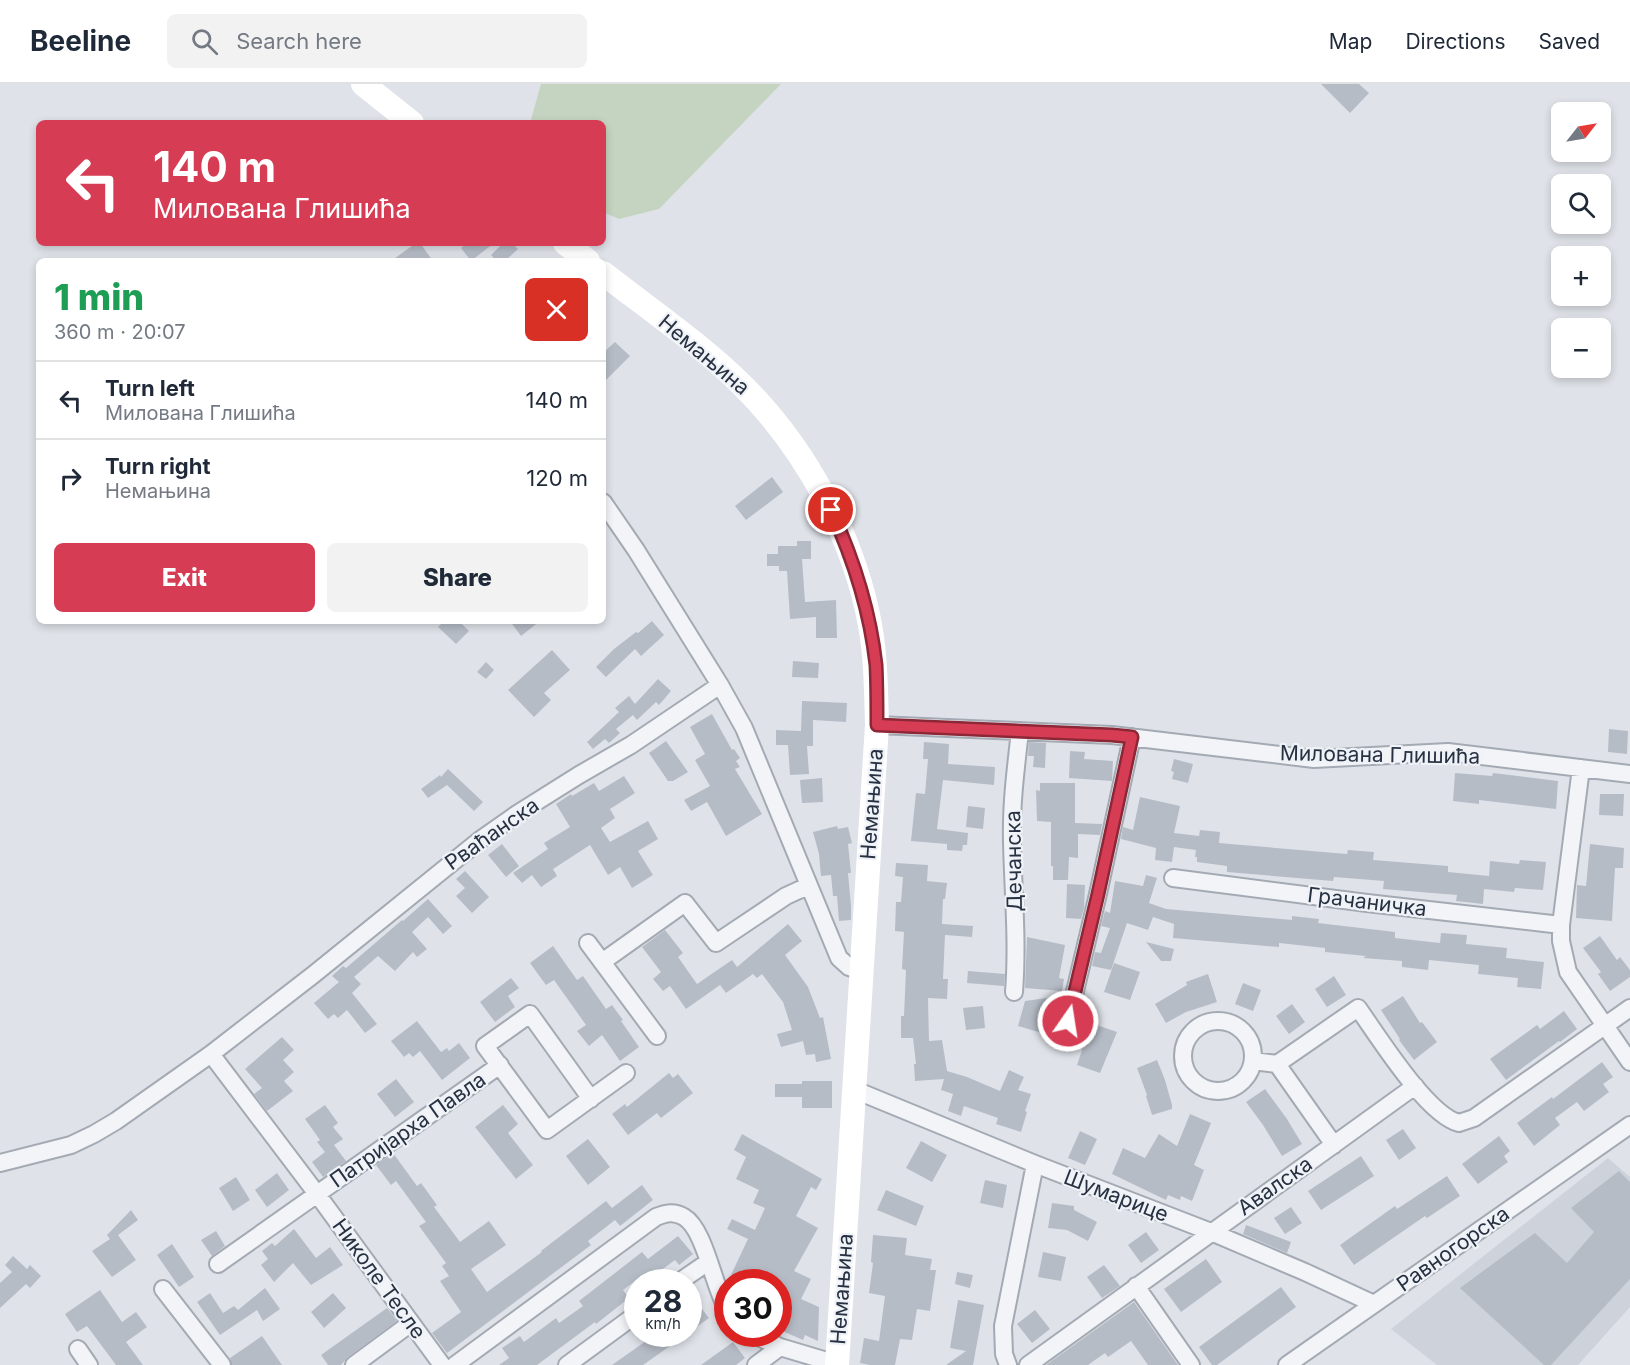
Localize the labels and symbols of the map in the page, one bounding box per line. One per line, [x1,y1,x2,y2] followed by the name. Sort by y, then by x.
[1551,102,1611,162] north arrow
[654,309,755,400] street label: Немањина
[805,484,856,535] pin
[1280,740,1480,769] street label: Милована Глишића
[855,748,888,860] street label: Немањина
[440,792,543,875] street label: Рваћанска
[1000,810,1027,912] street label: Дечанска
[1306,882,1428,921] street label: Грачаничка
[1036,989,1100,1053] position arrow
[325,1066,490,1193] street label: Патријарха Павла
[1233,1151,1317,1220] street label: Авалска
[1060,1164,1172,1227] street label: Шумарице
[1392,1201,1514,1297] street label: Равногорска
[327,1214,431,1344] street label: Николе Тесле
[825,1233,858,1345] street label: Немањина
[714,1269,792,1347] speed limit sign: 30

